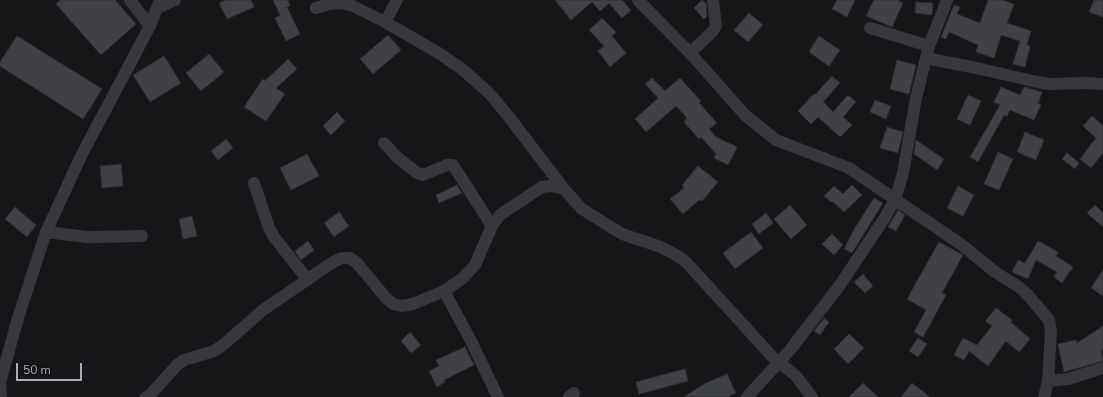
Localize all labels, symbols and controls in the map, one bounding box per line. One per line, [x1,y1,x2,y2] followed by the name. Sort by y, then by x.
[18,355,84,381] scale bar
[23,362,51,378] text: 50 m

